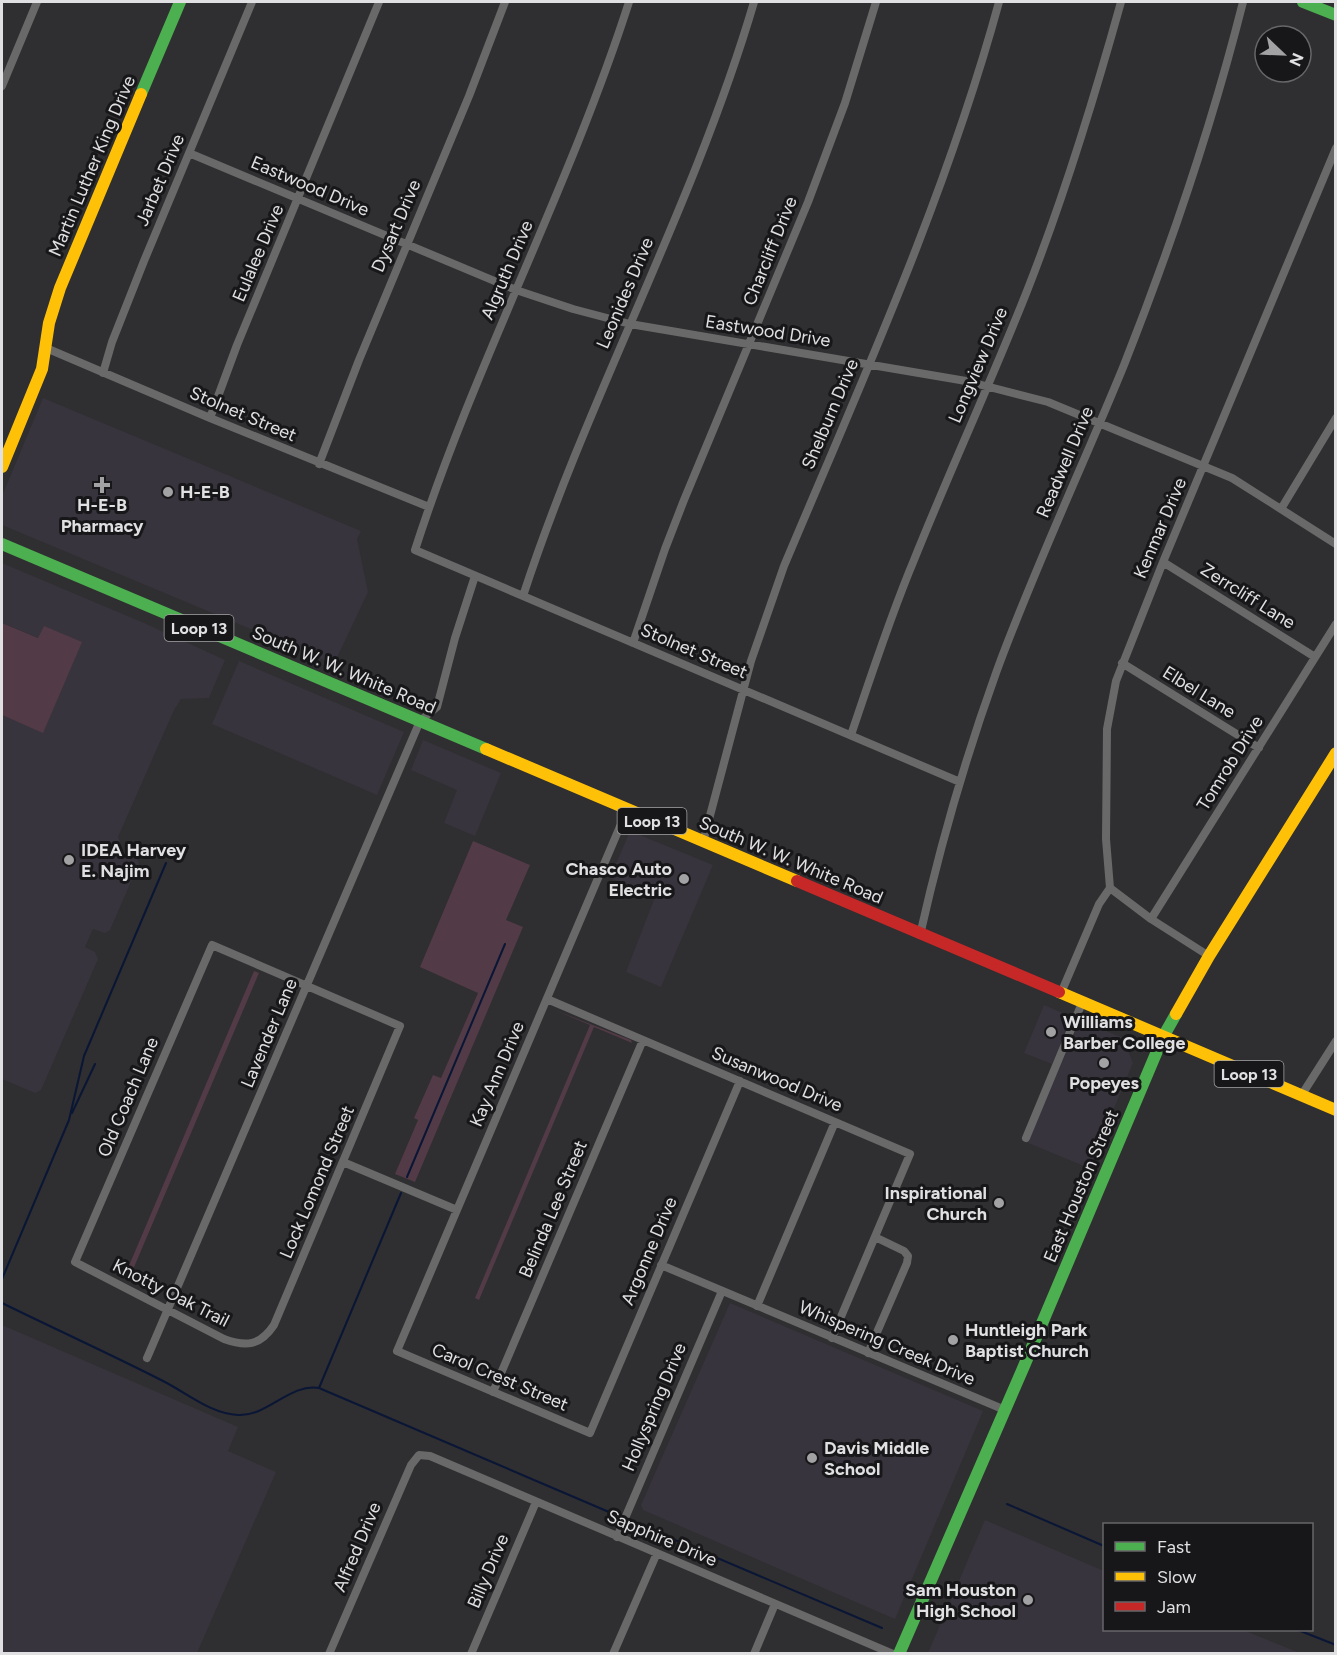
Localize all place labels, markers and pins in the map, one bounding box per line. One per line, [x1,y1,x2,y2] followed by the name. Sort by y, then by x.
[95,478,109,492] marker: H-E-B Pharmacy
[180,481,230,503] place label: H-E-B
[161,485,175,499] marker: H-E-B
[61,494,144,537] place label: H-E-B Pharmacy
[81,839,187,882] place label: IDEA Harvey E. Najim
[62,853,76,867] marker: IDEA Harvey E. Najim
[566,858,672,901] place label: Chasco Auto Electric
[677,872,691,886] marker: Chasco Auto Electric
[1063,1011,1185,1054] place label: Williams Barber College
[1044,1025,1058,1039] marker: Williams Barber College
[1097,1056,1111,1070] marker: Popeyes
[1069,1072,1140,1094] place label: Popeyes
[885,1182,987,1225] place label: Inspirational Church
[992,1196,1006,1210] marker: Inspirational Church
[965,1319,1089,1362] place label: Huntleigh Park Baptist Church
[946,1333,960,1347] marker: Huntleigh Park Baptist Church
[824,1437,929,1480] place label: Davis Middle School
[805,1451,819,1465] marker: Davis Middle School
[905,1579,1016,1622] place label: Sam Houston High School
[1021,1593,1035,1607] marker: Sam Houston High School

